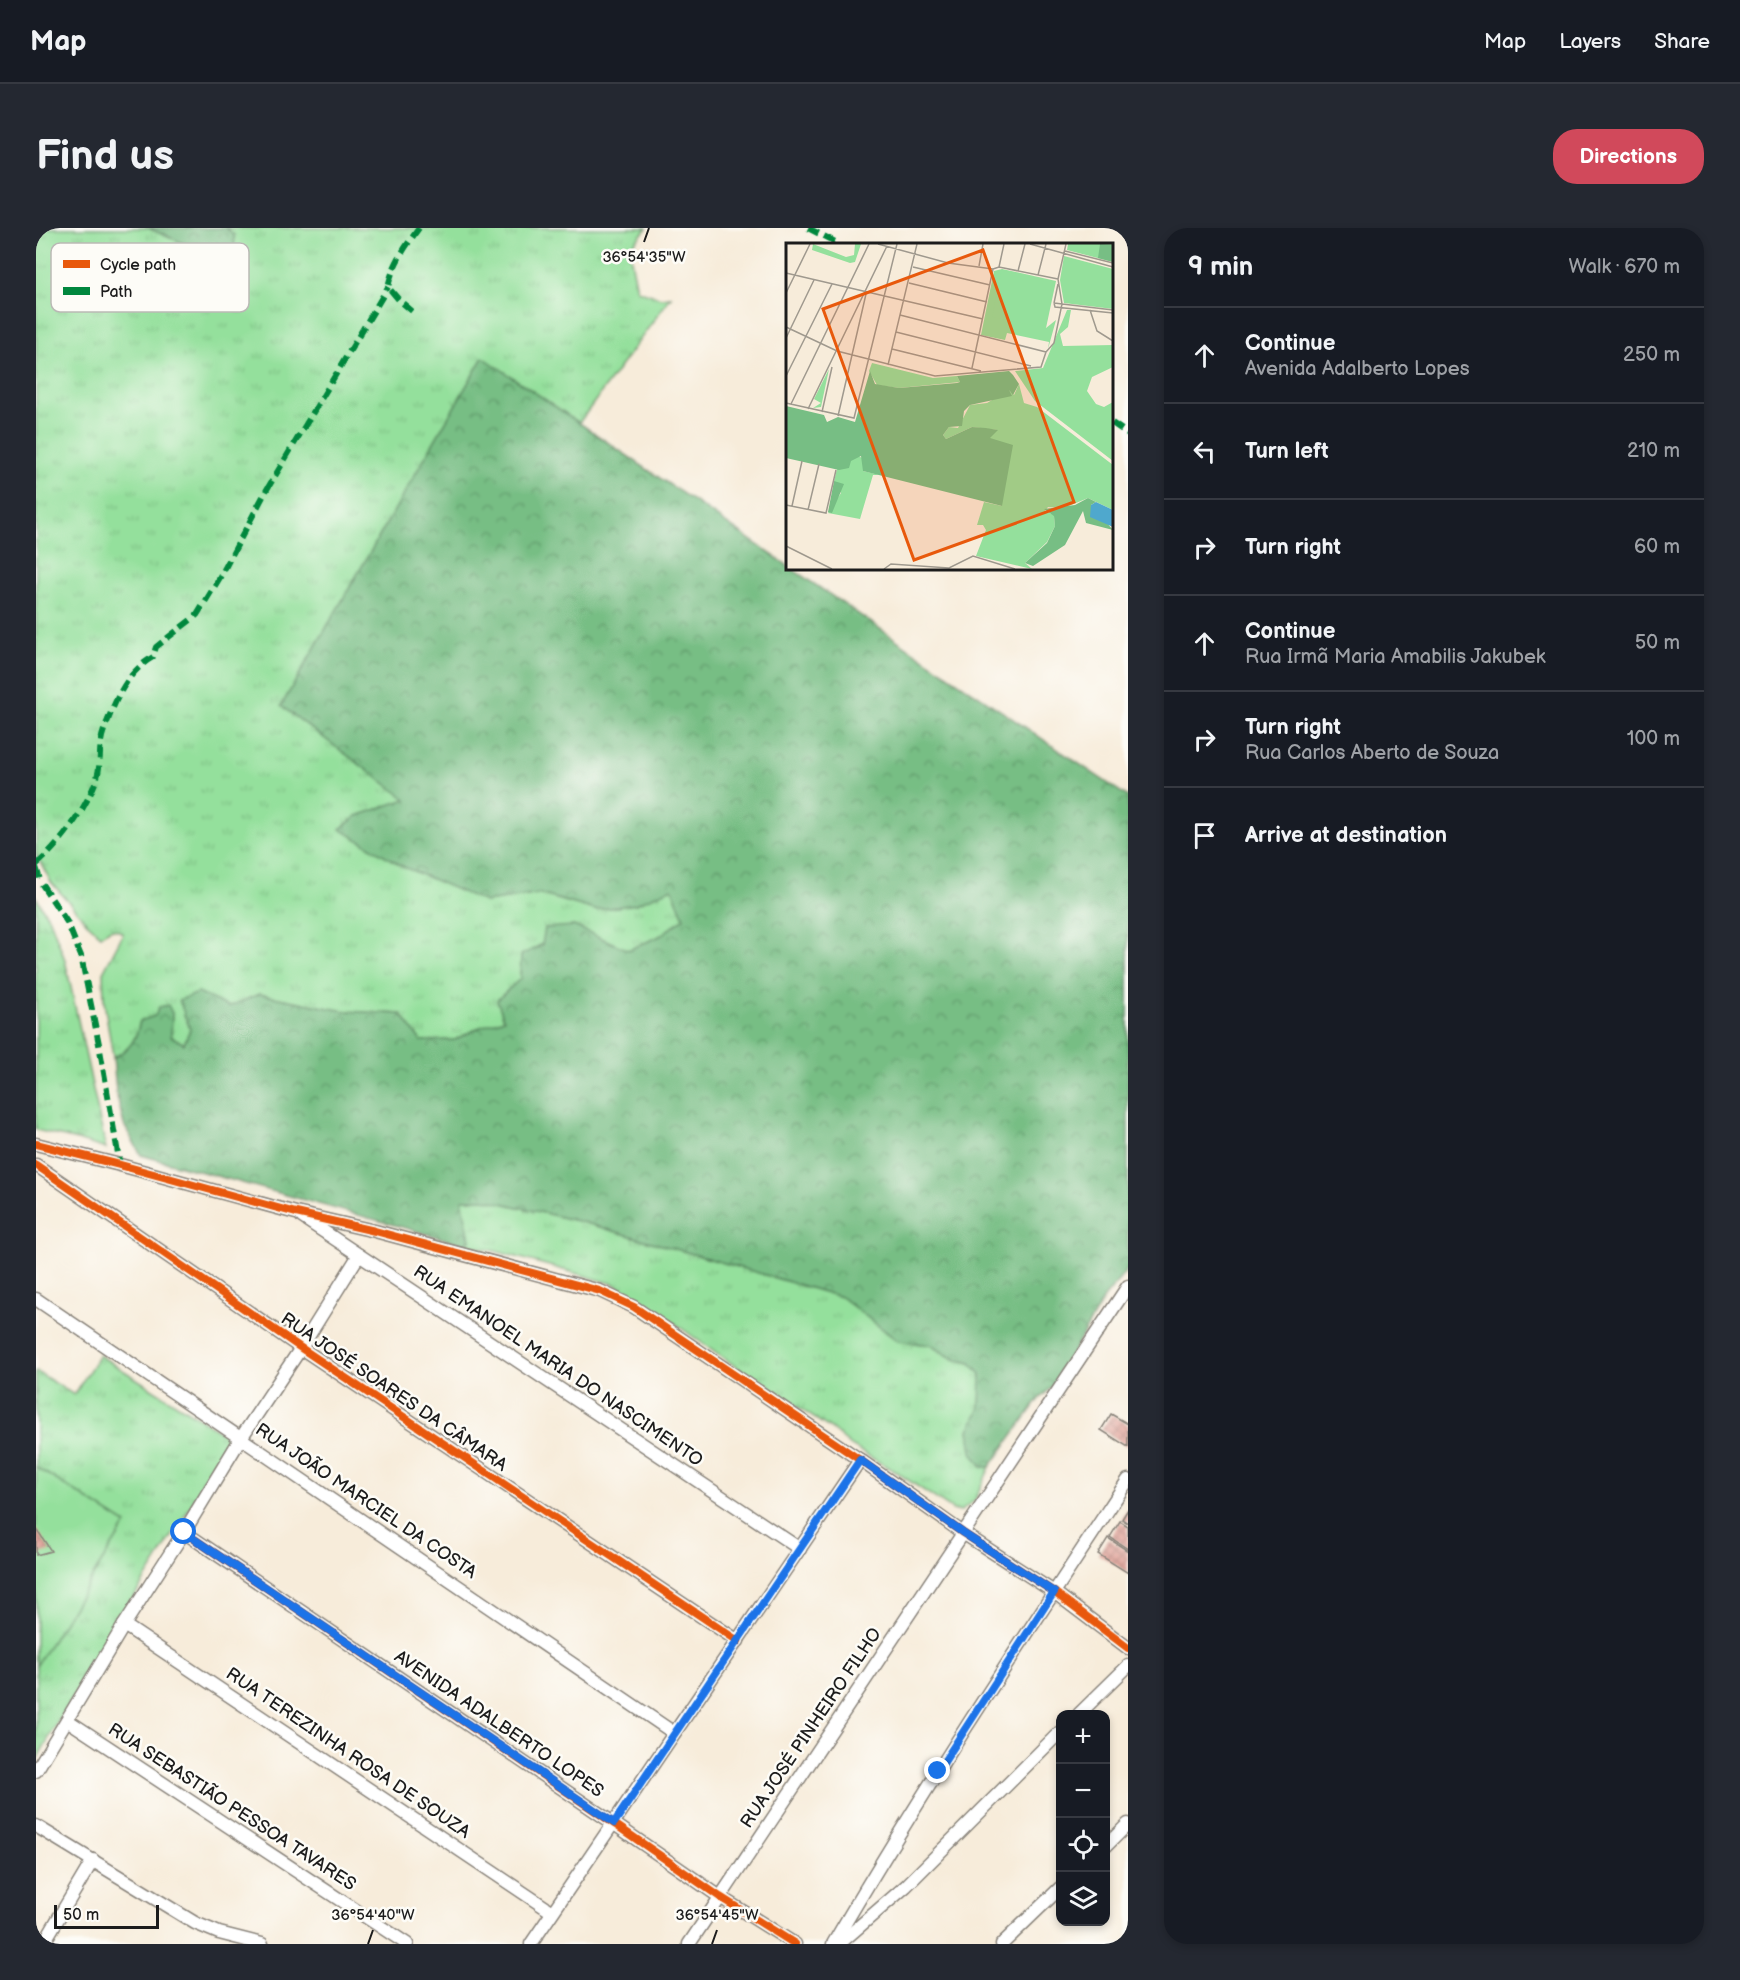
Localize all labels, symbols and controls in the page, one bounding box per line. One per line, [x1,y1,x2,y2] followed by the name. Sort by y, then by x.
[30,25,86,58] text: Map
[1484,29,1526,54] text: Map
[1559,29,1621,54] text: Layers
[1654,29,1710,54] text: Share
[1553,129,1704,184] button: Directions
[36,131,174,182] text: Find us
[51,243,249,312] legend
[786,243,1113,570] inset map
[602,248,686,267] text: 36°54'35"W
[1188,252,1253,283] text: 9 min
[1569,255,1680,279] text: Walk · 670 m
[100,256,176,275] text: Cycle path
[100,283,132,302] text: Path
[1245,330,1335,357] text: Continue
[1188,339,1221,372] icon: ahead
[1623,343,1680,367] text: 250 m
[1245,357,1470,381] text: Avenida Adalberto Lopes
[1188,435,1221,468] icon: left
[1245,438,1329,465] text: Turn left
[1627,439,1680,463] text: 210 m
[1188,531,1221,564] icon: right
[1245,534,1341,561] text: Turn right
[1634,535,1680,559] text: 60 m
[1245,618,1335,645] text: Continue
[1188,627,1221,660] icon: ahead
[1635,631,1680,655] text: 50 m
[1245,645,1546,669] text: Rua Irmã Maria Amabilis Jakubek
[1245,714,1341,741] text: Turn right
[1188,723,1221,756] icon: right
[1627,727,1680,751] text: 100 m
[1245,741,1499,765] text: Rua Carlos Aberto de Souza
[1188,819,1221,852] icon: arrive
[1245,822,1447,849] text: Arrive at destination
[409,1261,707,1471] street label: RUA EMANOEL MARIA DO NASCIMENTO
[277,1307,512,1476] street label: RUA JOSÉ SOARES DA CÂMARA
[251,1418,481,1583] street label: RUA JOÃO MARCIEL DA COSTA
[170,1518,196,1544] route start
[734,1623,886,1832] street label: RUA JOSÉ PINHEIRO FILHO
[390,1646,608,1802] street label: AVENIDA ADALBERTO LOPES
[222,1663,474,1843] street label: RUA TEREZINHA ROSA DE SOUZA
[1056,1710,1110,1926] map controls
[1056,1710,1110,1764] button: +
[104,1718,360,1895] street label: RUA SEBASTIÃO PESSOA TAVARES
[924,1757,950,1783] route end
[1056,1764,1110,1818] button: −
[1056,1818,1110,1872] button: locate
[1056,1872,1110,1926] button: layers
[54,1902,159,1930] scale bar
[63,1906,99,1925] text: 50 m
[331,1906,415,1925] text: 36°54'40"W
[675,1906,759,1925] text: 36°54'45"W

